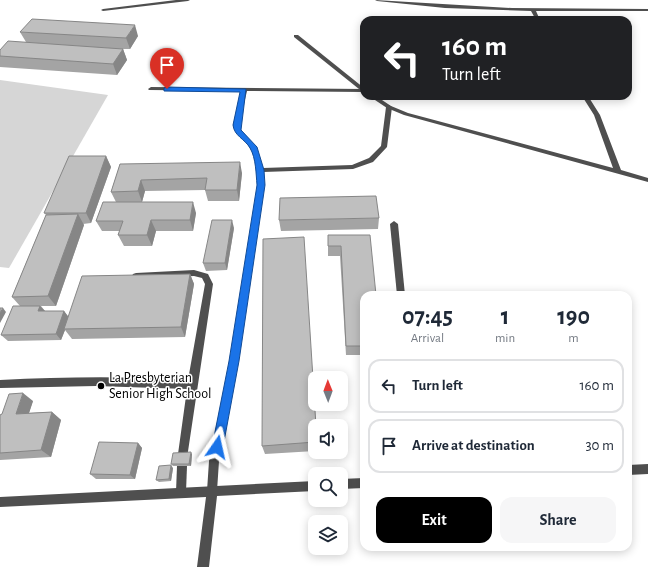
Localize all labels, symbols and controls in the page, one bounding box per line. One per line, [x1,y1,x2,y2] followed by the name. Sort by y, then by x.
[376,32,428,84] icon: left
[442,33,507,61] text: 160 m
[150,48,184,89] pin
[156,54,178,76] icon: arrive
[442,66,501,84] text: Turn left
[402,305,453,329] text: 07:45
[501,305,509,329] text: 1
[557,305,590,329] text: 190
[411,332,444,345] text: Arrival
[495,332,515,345] text: min
[568,332,579,345] text: m
[109,371,212,401] place label: La Presbyterian Senior High School
[308,371,348,411] north arrow
[308,371,348,555] map controls
[378,375,400,397] icon: left
[412,378,463,393] text: Turn left
[579,378,614,393] text: 160 m
[96,381,106,391] marker: La Presbyterian Senior High School
[308,419,348,459] button: sound
[196,426,238,468] position arrow
[378,435,400,457] icon: arrive
[412,438,535,453] text: Arrive at destination
[585,438,614,453] text: 30 m
[308,467,348,507] button: search
[376,497,492,543] button: Exit
[500,497,616,543] button: Share
[308,515,348,555] button: layers

